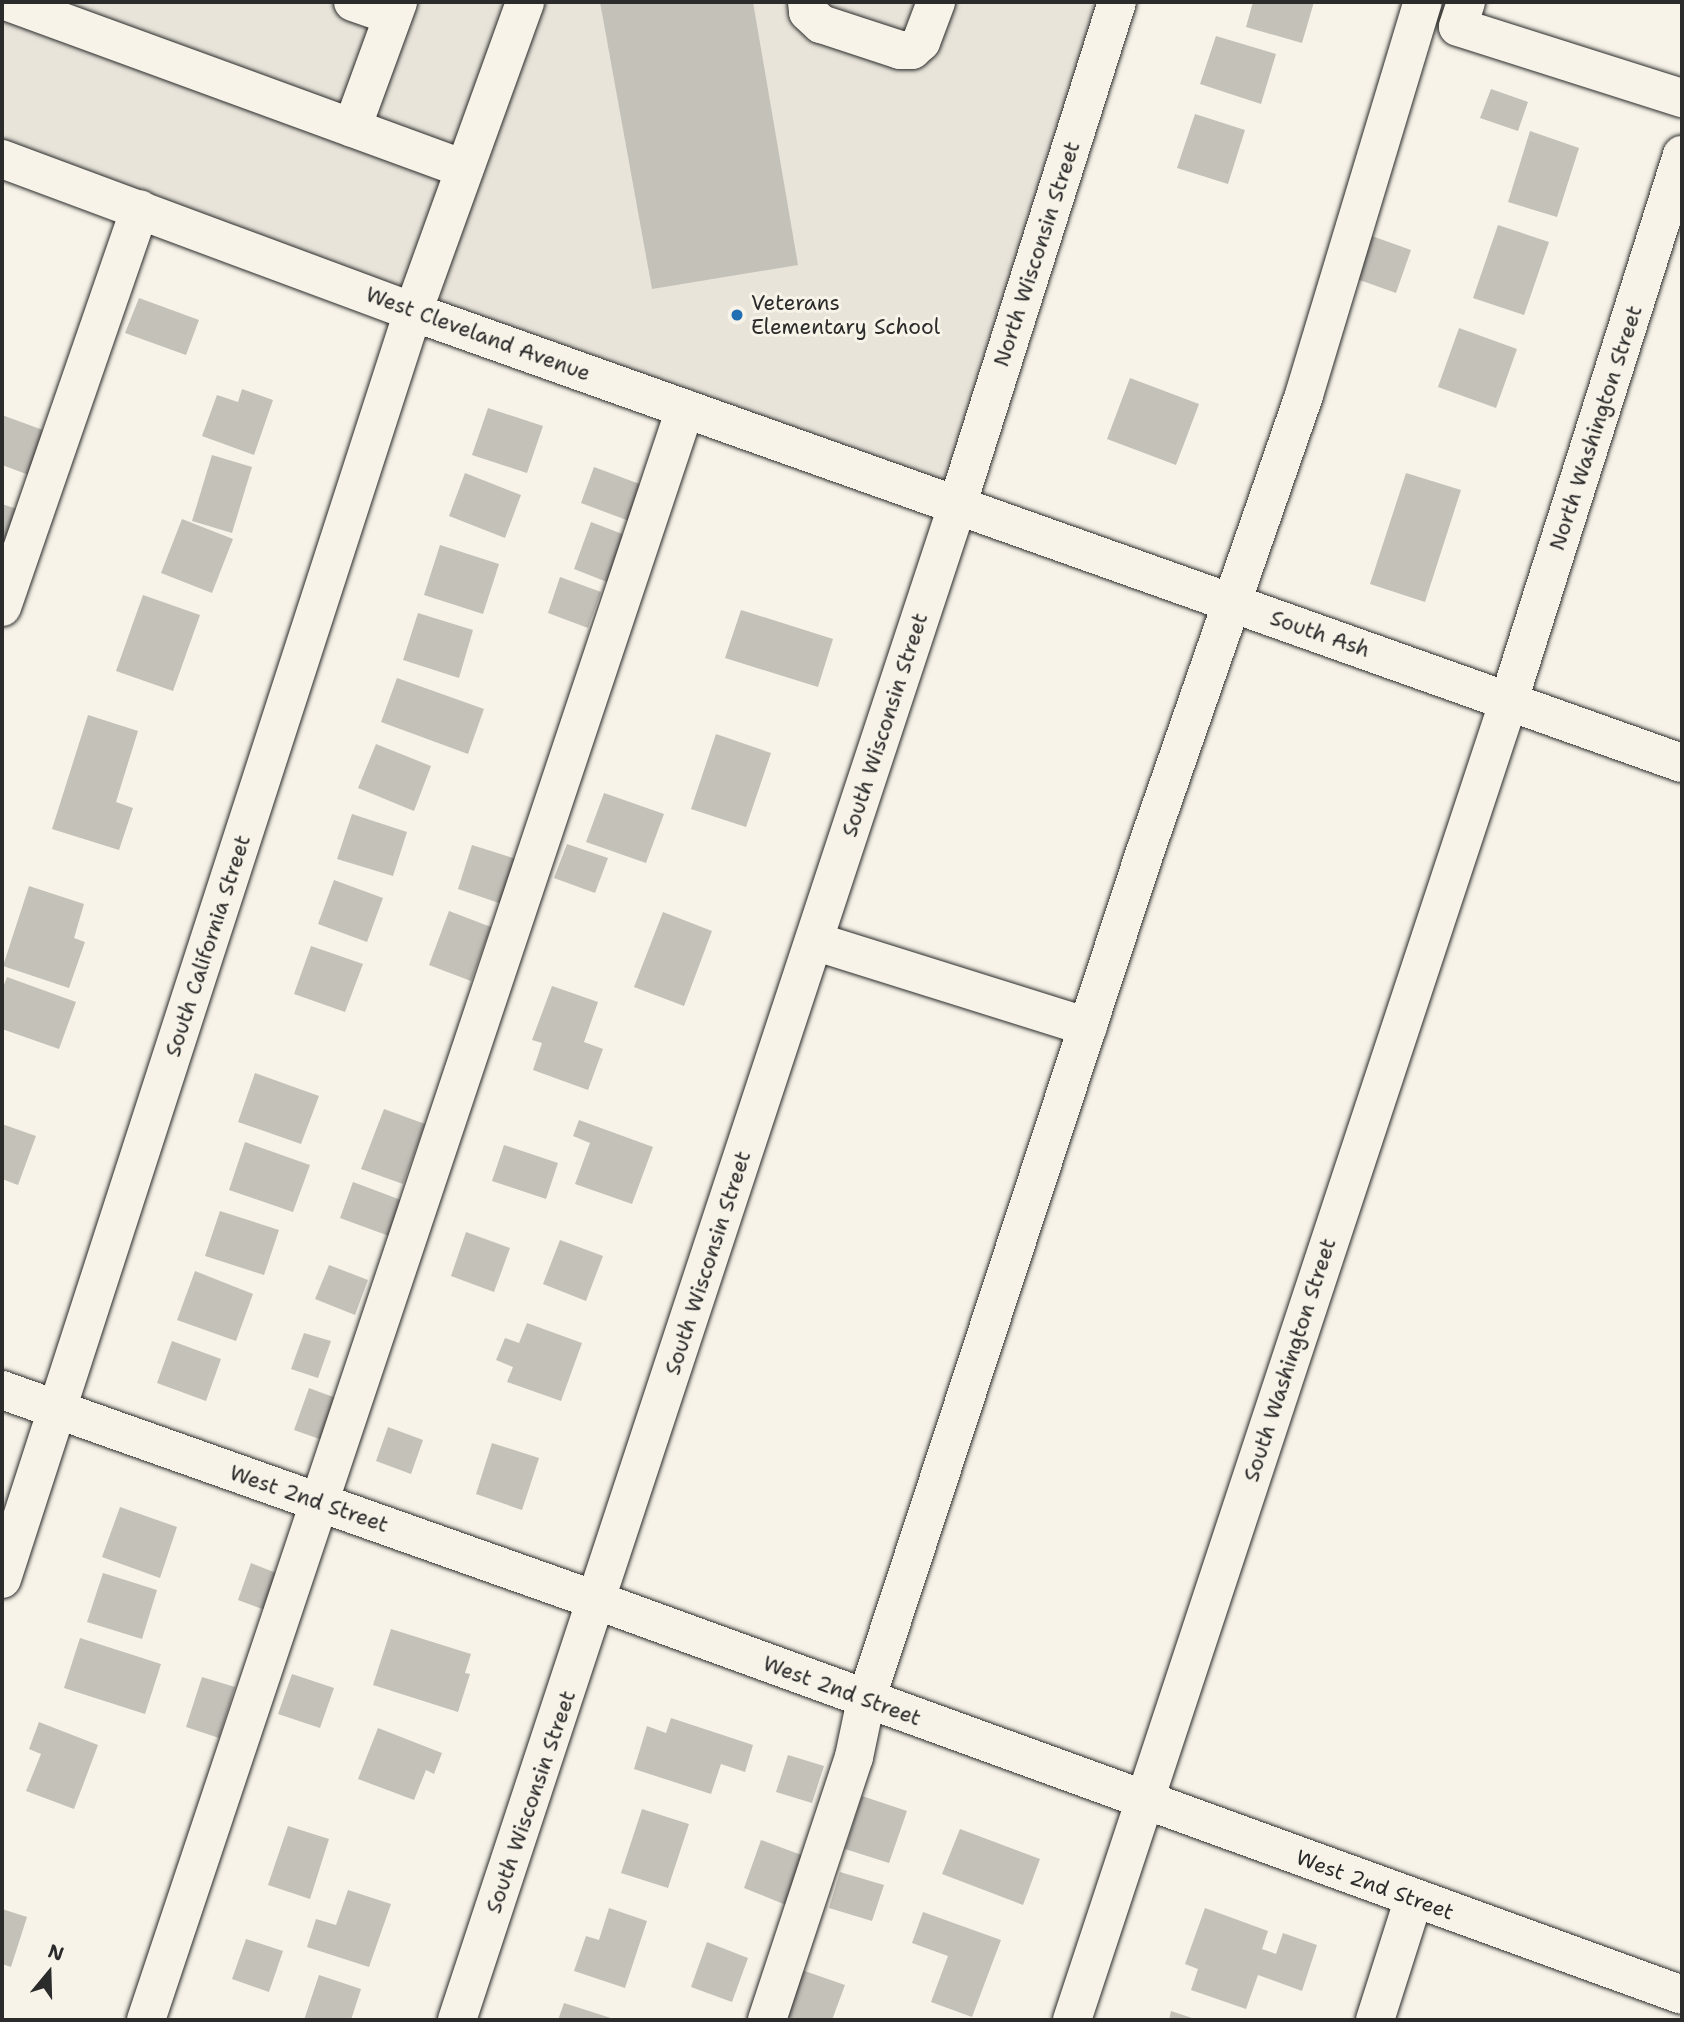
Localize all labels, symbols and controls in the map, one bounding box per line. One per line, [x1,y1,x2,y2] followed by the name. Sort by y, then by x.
[989,138,1085,370] street label: North Wisconsin Street
[362,282,594,386] street label: West Cleveland Avenue
[751,290,940,340] place label: Veterans Elementary School
[1544,302,1648,554] street label: North Washington Street
[729,307,745,323] marker: Veterans Elementary School
[1267,605,1373,663] street label: South Ash
[837,610,933,840] street label: South Wisconsin Street
[160,832,256,1060] street label: South California Street
[660,1148,756,1378] street label: South Wisconsin Street
[1239,1235,1341,1485] street label: South Washington Street
[226,1460,392,1538] street label: West 2nd Street
[760,1651,924,1731] street label: West 2nd Street
[481,1687,581,1917] street label: South Wisconsin Street
[1293,1845,1457,1925] street label: West 2nd Street
[14,1938,84,2008] north arrow
[45,1938,67,1967] text: N

